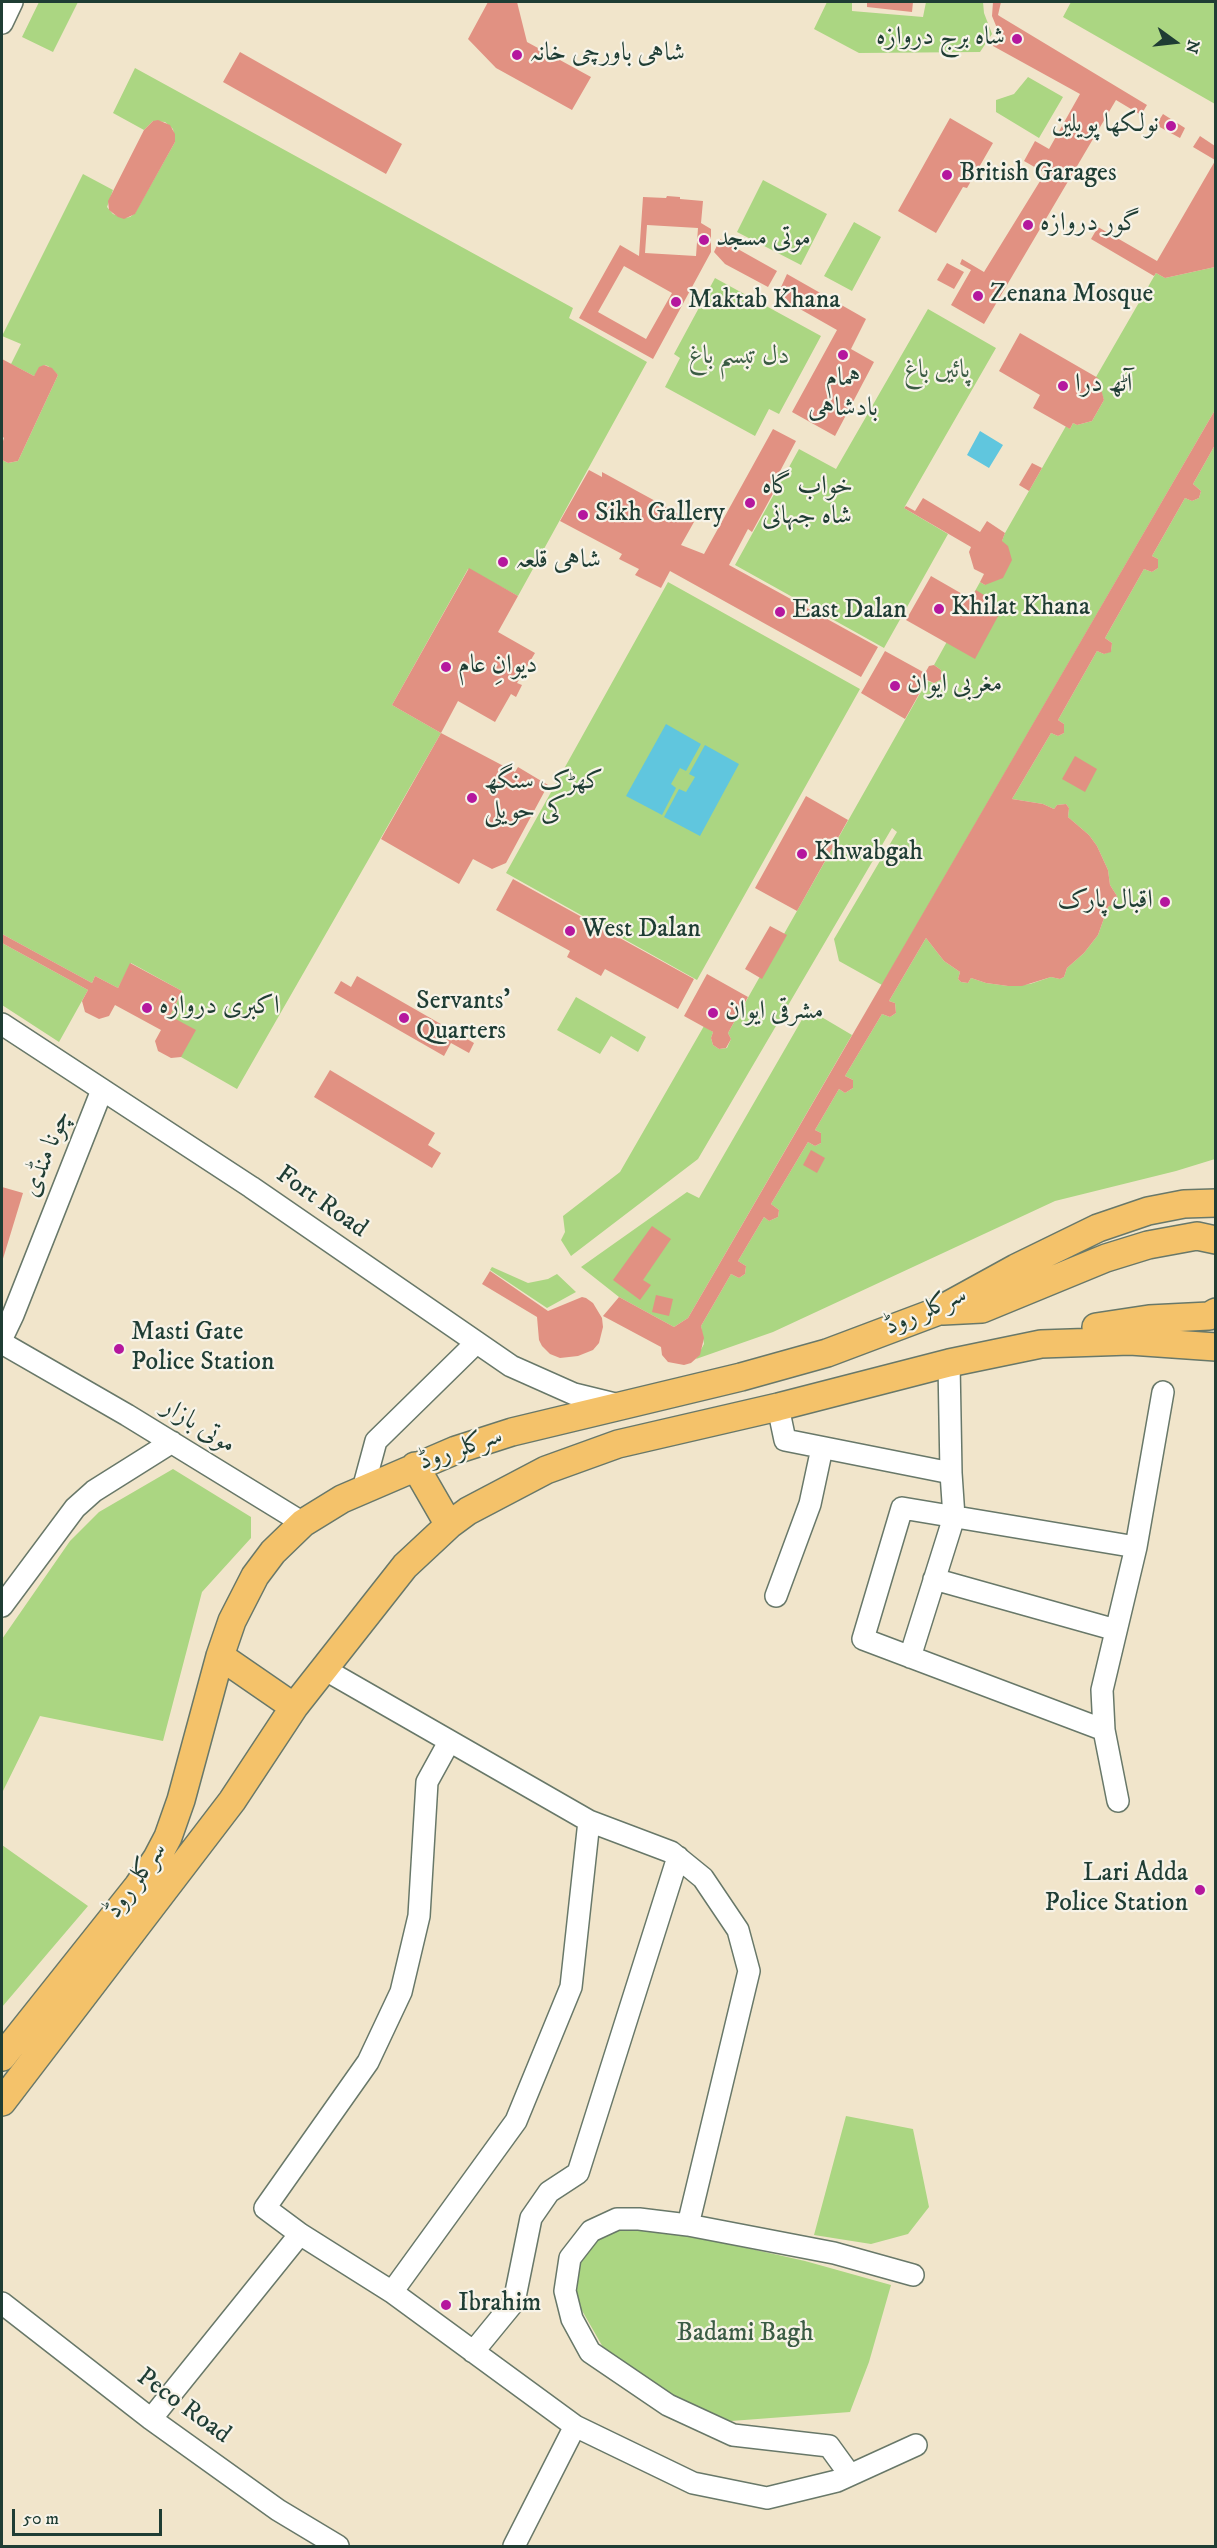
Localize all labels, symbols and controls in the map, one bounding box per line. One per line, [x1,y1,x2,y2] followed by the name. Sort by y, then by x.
[1145,12,1205,72] north arrow
[876,23,1005,55] place label: شاہ برج دروازہ
[1010,32,1024,46] marker: شاہ برج دروازہ
[1181,38,1204,56] text: N
[529,39,685,71] place label: شاہی باورچی خانہ
[510,48,524,62] marker: شاہی باورچی خانہ
[1052,110,1159,142] place label: نولکھا پویلین
[1164,119,1178,133] marker: نولکھا پویلین
[959,159,1117,191] place label: British Garages
[940,168,954,182] marker: British Garages
[1040,209,1140,241] place label: گور دروازہ
[1021,218,1035,232] marker: گور دروازہ
[716,224,811,256] place label: موتی مسجد
[697,233,711,247] marker: موتی مسجد
[990,280,1153,312] place label: Zenana Mosque
[688,286,840,318] place label: Maktab Khana
[971,289,985,303] marker: Zenana Mosque
[669,295,683,309] marker: Maktab Khana
[689,342,789,374] park label: دل تبسم باغ
[836,348,850,362] marker: ہمام بادشاہی
[904,356,970,388] park label: پائیں باغ
[808,364,878,426] place label: ہمام بادشاہی
[1075,370,1132,402] place label: آٹھ درا
[1056,379,1070,393] marker: آٹھ درا
[762,472,853,534] place label: خواب گاہ شاہ جہانی
[743,496,757,510] marker: خواب گاہ شاہ جہانی
[595,499,725,531] place label: Sikh Gallery
[576,508,590,522] marker: Sikh Gallery
[515,546,601,578] place label: شاہی قلعہ
[496,555,510,569] marker: شاہی قلعہ
[951,593,1090,625] place label: Khilat Khana
[792,596,907,628] place label: East Dalan
[932,602,946,616] marker: Khilat Khana
[773,605,787,619] marker: East Dalan
[458,651,538,683] place label: دیوانِ عام
[439,660,453,674] marker: دیوانِ عام
[907,670,1002,702] place label: مغربی ایوان
[888,679,902,693] marker: مغربی ایوان
[484,767,603,828] place label: کھڑک سنگھ کی حویلی
[465,791,479,805] marker: کھڑک سنگھ کی حویلی
[814,838,923,870] place label: Khwabgah
[795,847,809,861] marker: Khwabgah
[1057,886,1153,918] place label: اقبال پارک
[1158,895,1172,909] marker: اقبال پارک
[582,915,701,947] place label: West Dalan
[563,924,577,938] marker: West Dalan
[416,987,510,1048] place label: Servants' Quarters
[159,992,280,1024] place label: اکبری دروازہ
[725,997,824,1029] place label: مشرقی ایوان
[140,1001,154,1015] marker: اکبری دروازہ
[706,1006,720,1020] marker: مشرقی ایوان
[397,1011,411,1025] marker: Servants' Quarters
[16,1106,80,1202] street label: چونا منڈی
[269,1160,373,1246] street label: Fort Road
[880,1280,972,1344] street label: سرکلر روڈ
[131,1318,274,1380] place label: Masti Gate Police Station
[112,1342,126,1356] marker: Masti Gate Police Station
[155,1392,241,1462] street label: موتی بازار
[415,1421,507,1479] street label: سرکلر روڈ
[99,1837,175,1925] street label: سرکلر روڈ
[1045,1859,1188,1920] place label: Lari Adda Police Station
[1193,1883,1207,1897] marker: Lari Adda Police Station
[458,2289,541,2321] place label: Ibrahim
[439,2298,453,2312] marker: Ibrahim
[676,2319,814,2351] park label: Badami Bagh
[130,2362,236,2452] street label: Peco Road
[15,2497,165,2535] scale bar
[23,2508,59,2530] text: 50 m

